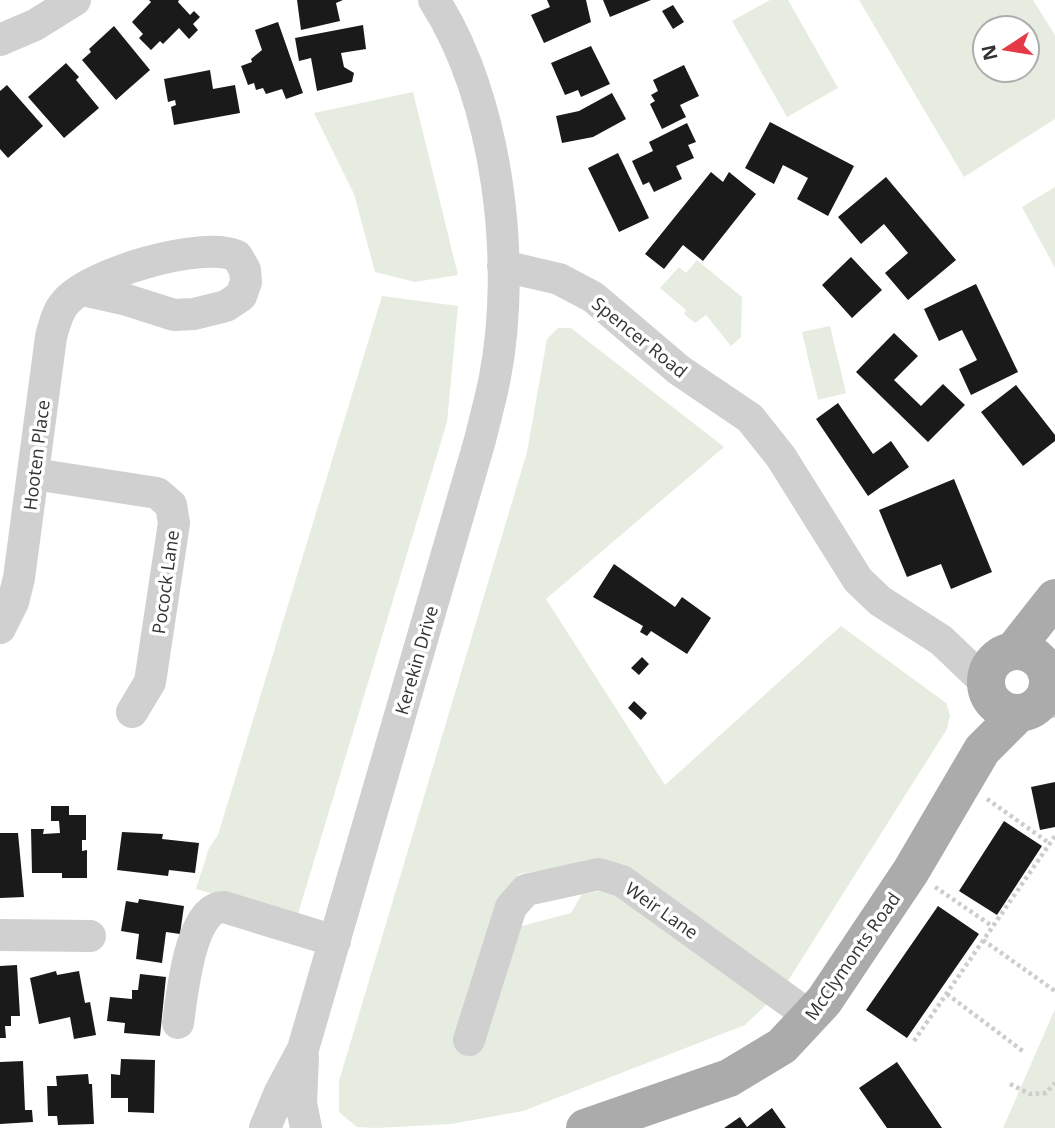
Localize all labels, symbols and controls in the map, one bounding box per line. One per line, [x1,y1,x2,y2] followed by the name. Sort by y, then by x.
[971,14,1041,84] north arrow
[975,42,1004,63] text: N
[587,291,693,383] street label: Spencer Road
[17,398,55,512] street label: Hooten Place
[146,529,184,635] street label: Pocock Lane
[389,603,443,717] street label: Kerekin Drive
[621,876,703,944] street label: Weir Lane
[799,887,905,1025] street label: McClymonts Road

